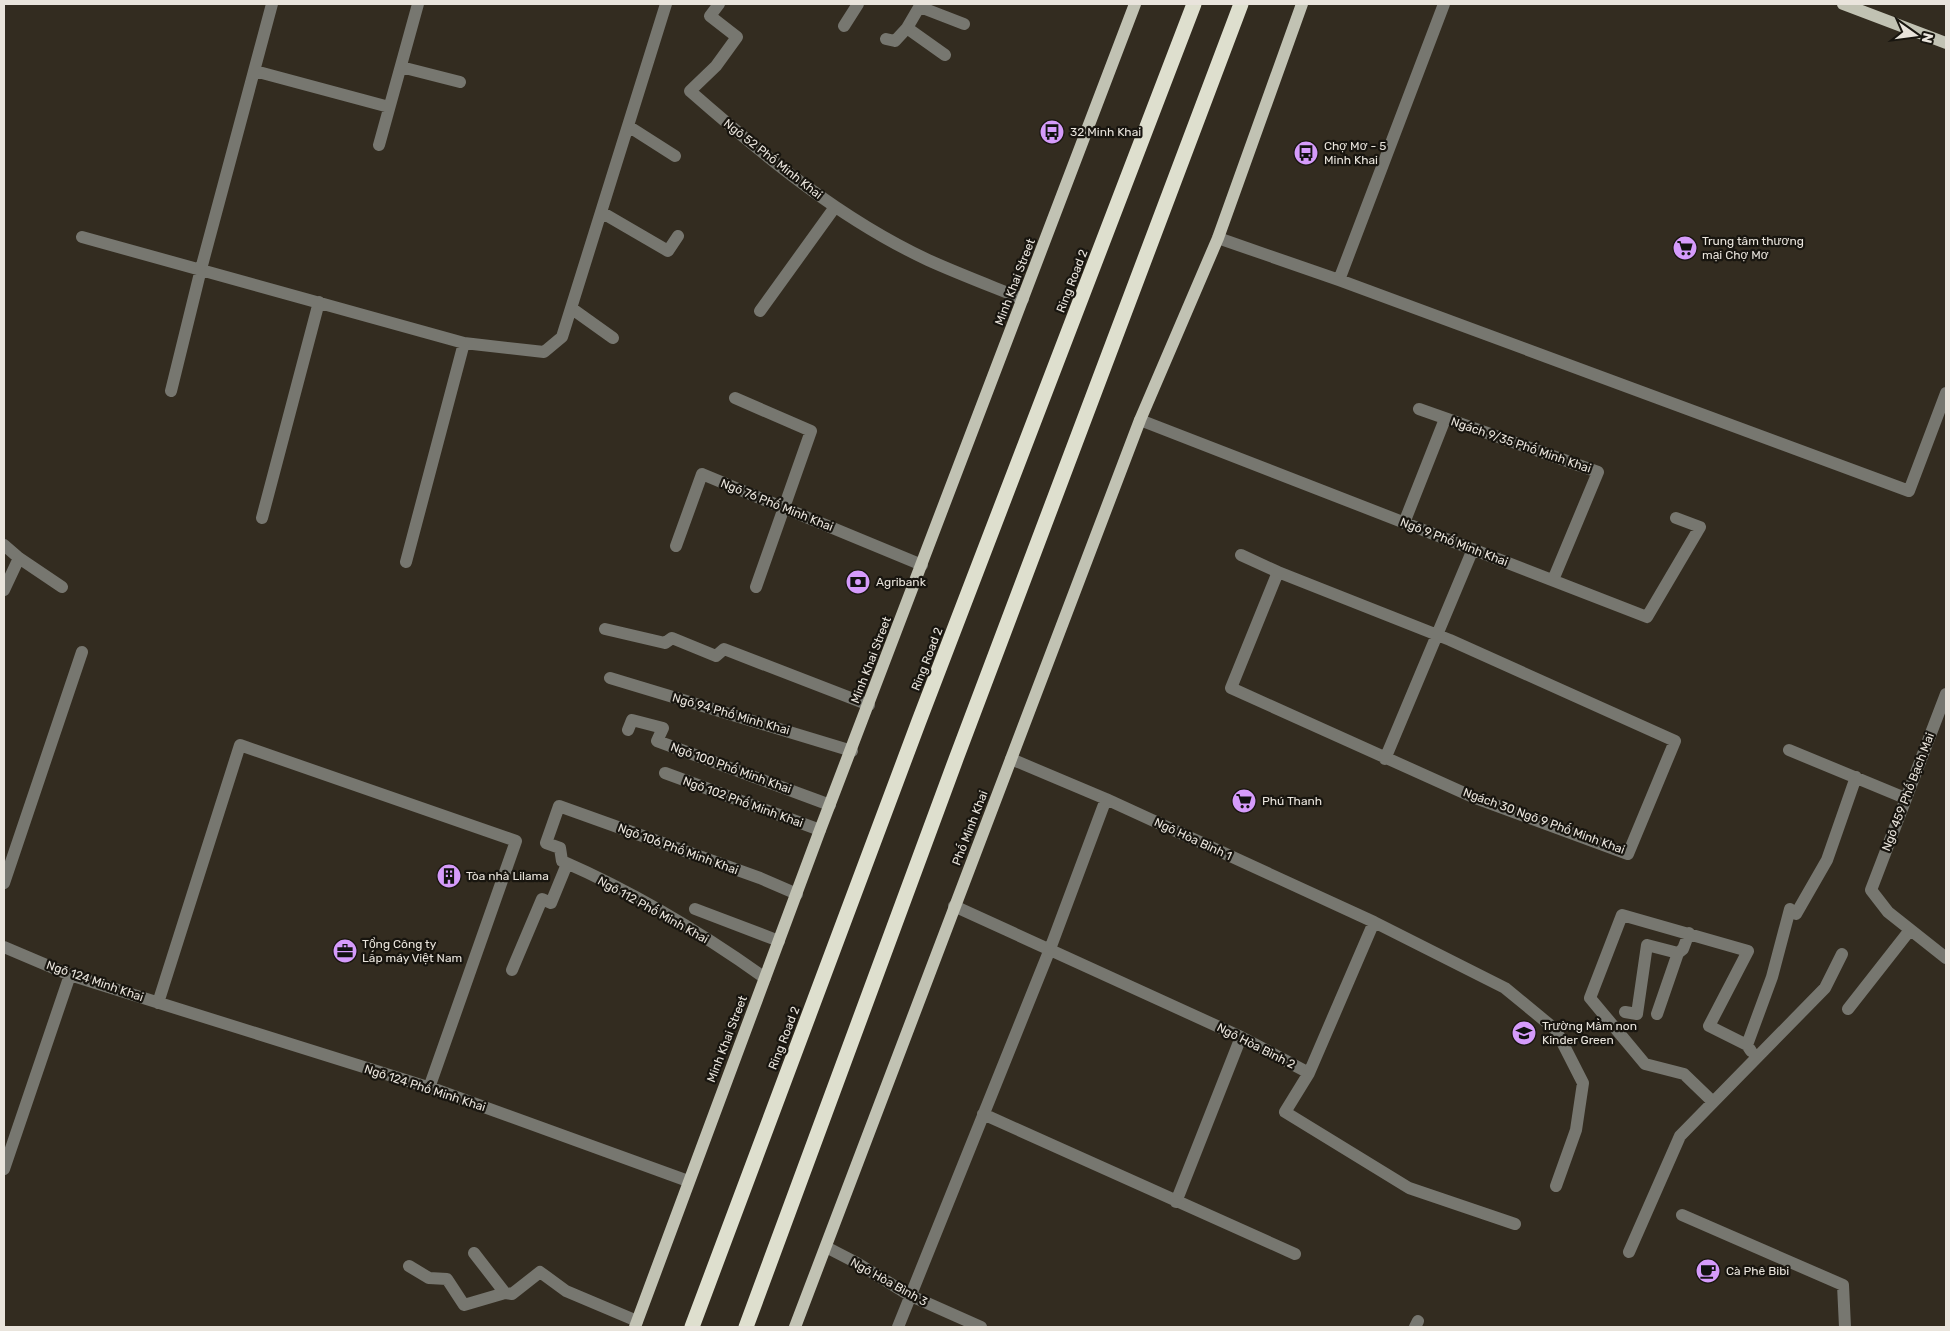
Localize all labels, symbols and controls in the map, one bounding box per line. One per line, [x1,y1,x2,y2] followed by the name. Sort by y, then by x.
[1890,10,1940,60] north arrow
[1918,31,1937,45] text: N
[721,116,826,202] street label: Ngõ 52 Phố Minh Khai
[1039,119,1065,145] bus stop icon: 32 Minh Khai
[1070,125,1141,139] place label: 32 Minh Khai
[1324,139,1386,167] place label: Chợ Mơ - 5 Minh Khai
[1293,140,1319,166] bus stop icon: Chợ Mơ - 5 Minh Khai
[1702,234,1804,262] place label: Trung tâm thương mại Chợ Mơ
[1672,235,1698,261] supermarket icon: Trung tâm thương mại Chợ Mơ
[992,236,1038,327] street label: Minh Khai Street
[1054,247,1090,315] street label: Ring Road 2
[1449,414,1593,476] street label: Ngách 9/35 Phố Minh Khai
[719,475,836,534] street label: Ngõ 76 Phố Minh Khai
[1398,514,1510,569] street label: Ngõ 9 Phố Minh Khai
[845,569,871,595] bank icon: Agribank
[876,575,927,589] place label: Agribank
[848,614,894,705] street label: Minh Khai Street
[909,625,945,693] street label: Ring Road 2
[671,690,792,737] street label: Ngõ 94 Phố Minh Khai
[1878,731,1937,853] street label: Ngõ 459 Phố Bạch Mai
[669,739,794,796] street label: Ngõ 100 Phố Minh Khai
[681,773,805,830] street label: Ngõ 102 Phố Minh Khai
[1461,785,1627,857] street label: Ngách 30 Ngõ 9 Phố Minh Khai
[949,788,991,867] street label: Phố Minh Khai
[1231,788,1257,814] supermarket icon: Phú Thanh
[1262,794,1322,808] place label: Phú Thanh
[1152,815,1234,863] street label: Ngõ Hòa Bình 1
[616,820,740,877] street label: Ngõ 106 Phố Minh Khai
[436,863,462,889] building icon: Tòa nhà Lilama
[466,869,549,883] place label: Tòa nhà Lilama
[595,873,711,946] street label: Ngõ 112 Phố Minh Khai
[362,937,462,965] place label: Tổng Công ty Lắp máy Việt Nam
[332,938,358,964] office icon: Tổng Công ty Lắp máy Việt Nam
[45,958,145,1004] street label: Ngõ 124 Minh Khai
[704,993,750,1084] street label: Minh Khai Street
[766,1004,802,1072] street label: Ring Road 2
[1542,1018,1637,1047] place label: Trường Mầm non Kinder Green
[1215,1020,1297,1072] street label: Ngõ Hòa Bình 2
[1511,1020,1537,1046] school or university icon: Trường Mầm non Kinder Green
[363,1061,488,1114] street label: Ngõ 124 Phố Minh Khai
[848,1255,930,1309] street label: Ngõ Hòa Bình 3
[1695,1258,1721,1284] cafe icon: Cà Phê Bibi
[1726,1264,1789,1278] place label: Cà Phê Bibi

